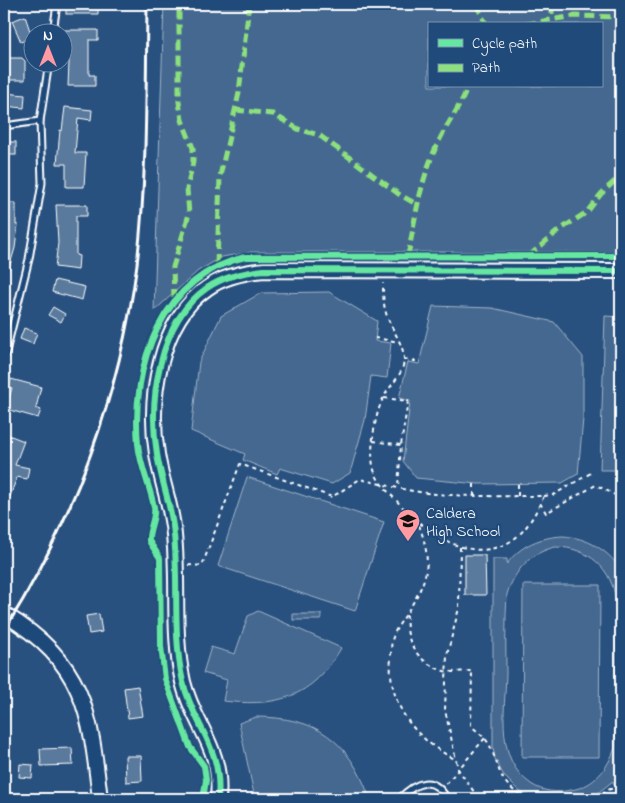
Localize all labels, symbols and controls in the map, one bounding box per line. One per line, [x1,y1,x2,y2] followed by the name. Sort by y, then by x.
[22,22,72,72] north arrow
[428,22,602,88] legend
[43,26,53,47] text: N
[472,33,537,56] text: Cycle path
[472,57,500,79] text: Path
[426,502,500,544] place label: Caldera High School
[395,508,421,542] school or university icon: Caldera High School

